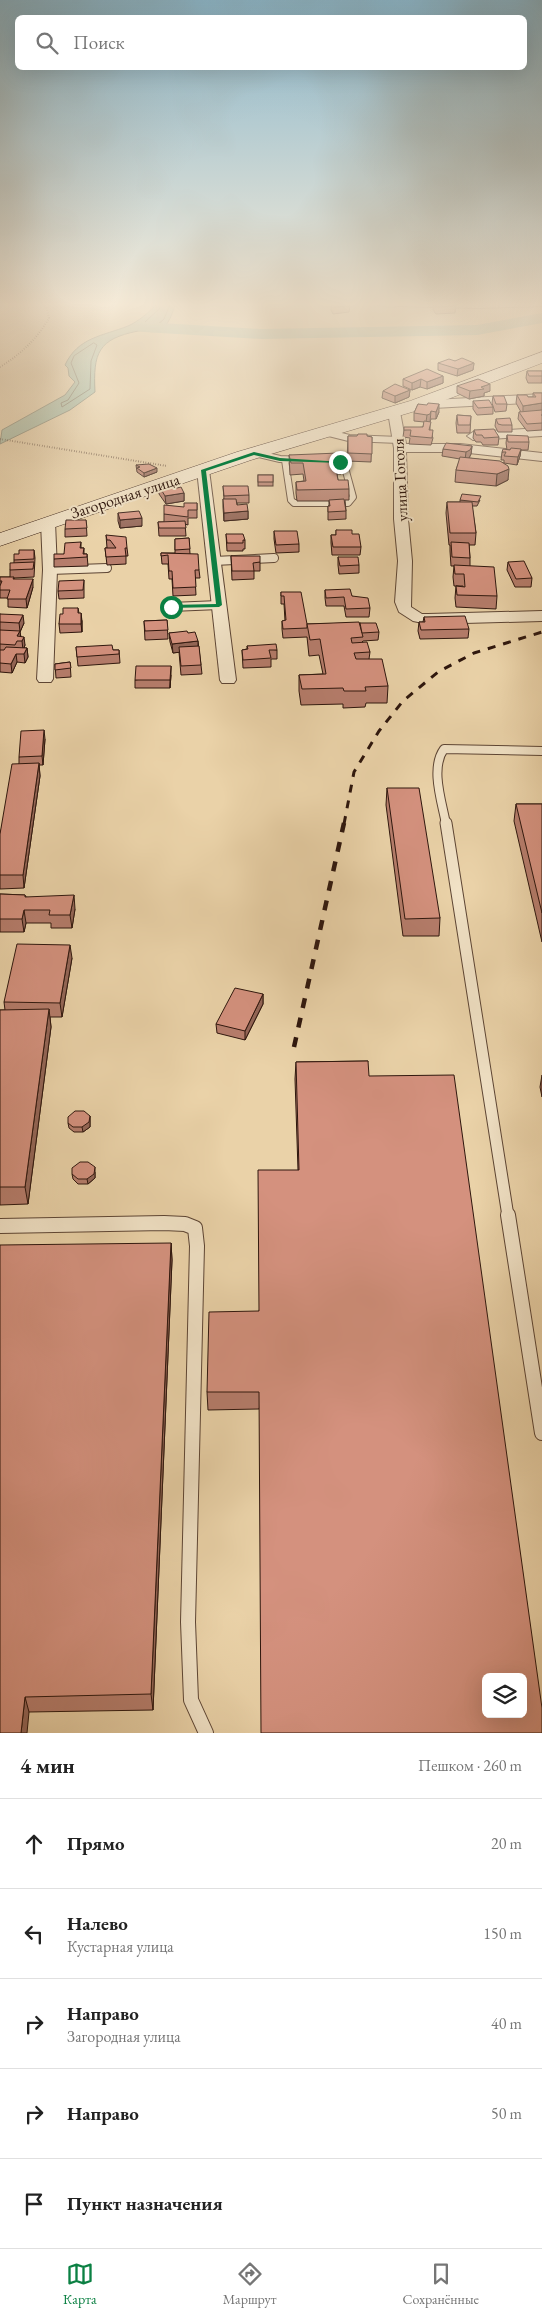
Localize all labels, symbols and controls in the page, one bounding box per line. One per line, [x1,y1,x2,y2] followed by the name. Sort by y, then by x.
[15,15,527,70] search box
[33,29,61,57] icon: search
[73,30,125,55] text: Поиск
[387,438,413,522] street label: улица Гоголя
[329,451,352,474] route end
[68,468,183,524] street label: Загородная улица
[160,596,183,619] route start
[482,1673,527,1718] map controls
[482,1673,527,1718] button: layers
[20,1752,75,1779] text: 4 мин
[418,1755,522,1776] text: Пешком · 260 m
[20,1830,48,1858] icon: ahead
[67,1831,125,1856] text: Прямо
[491,1833,522,1854] text: 20 m
[67,1911,128,1936] text: Налево
[20,1920,48,1948] icon: left
[483,1923,522,1944] text: 150 m
[67,1936,174,1957] text: Кустарная улица
[67,2001,139,2026] text: Направо
[20,2010,48,2038] icon: right
[491,2013,522,2034] text: 40 m
[67,2026,181,2047] text: Загородная улица
[20,2100,48,2128] icon: right
[67,2101,139,2126] text: Направо
[491,2103,522,2124] text: 50 m
[20,2190,48,2218] icon: arrive
[67,2191,223,2216] text: Пункт назначения
[63,2260,97,2308] tab: Карта
[223,2260,276,2308] tab: Маршрут
[403,2260,479,2308] tab: Сохранённые

